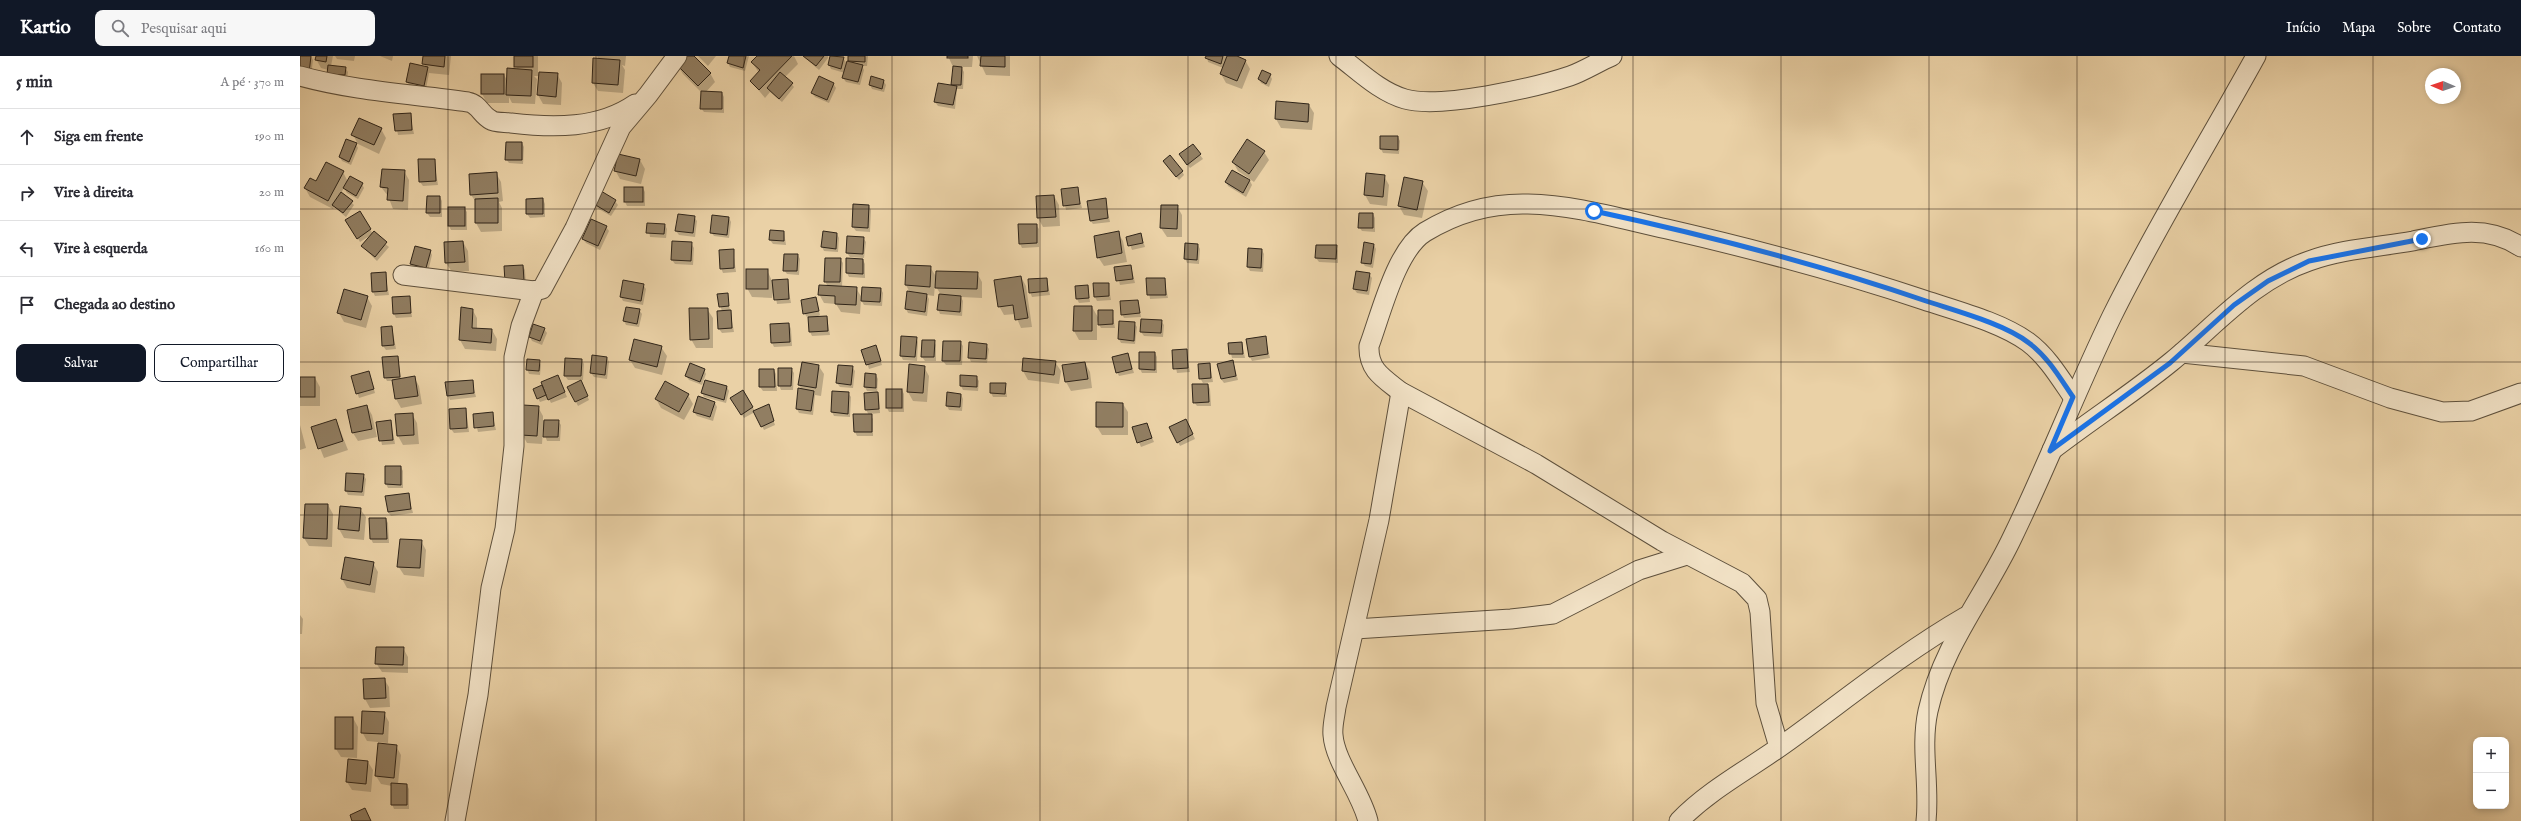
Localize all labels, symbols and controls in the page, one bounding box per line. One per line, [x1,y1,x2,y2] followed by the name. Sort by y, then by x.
[95,10,375,46] search box
[20,16,71,40] text: Kartio
[109,17,131,39] icon: search
[141,19,227,38] text: Pesquisar aqui
[2286,19,2320,37] text: Início
[2342,19,2375,37] text: Mapa
[2397,19,2431,37] text: Sobre
[2453,19,2501,37] text: Contato
[2425,68,2461,104] north arrow
[16,72,53,93] text: 5 min
[221,74,284,91] text: A pé · 370 m
[16,126,38,148] icon: ahead
[54,127,143,146] text: Siga em frente
[254,128,284,145] text: 190 m
[16,182,38,204] icon: right
[54,183,133,202] text: Vire à direita
[259,184,284,201] text: 20 m
[1585,202,1603,220] route start
[2413,230,2431,248] route end
[16,238,38,260] icon: left
[54,239,147,258] text: Vire à esquerda
[254,240,284,257] text: 160 m
[16,294,38,316] icon: arrive
[54,295,175,314] text: Chegada ao destino
[16,344,146,382] button: Salvar
[154,344,284,382] button: Compartilhar
[2473,737,2509,809] map controls
[2473,737,2509,773] button: +
[2473,773,2509,809] button: −

